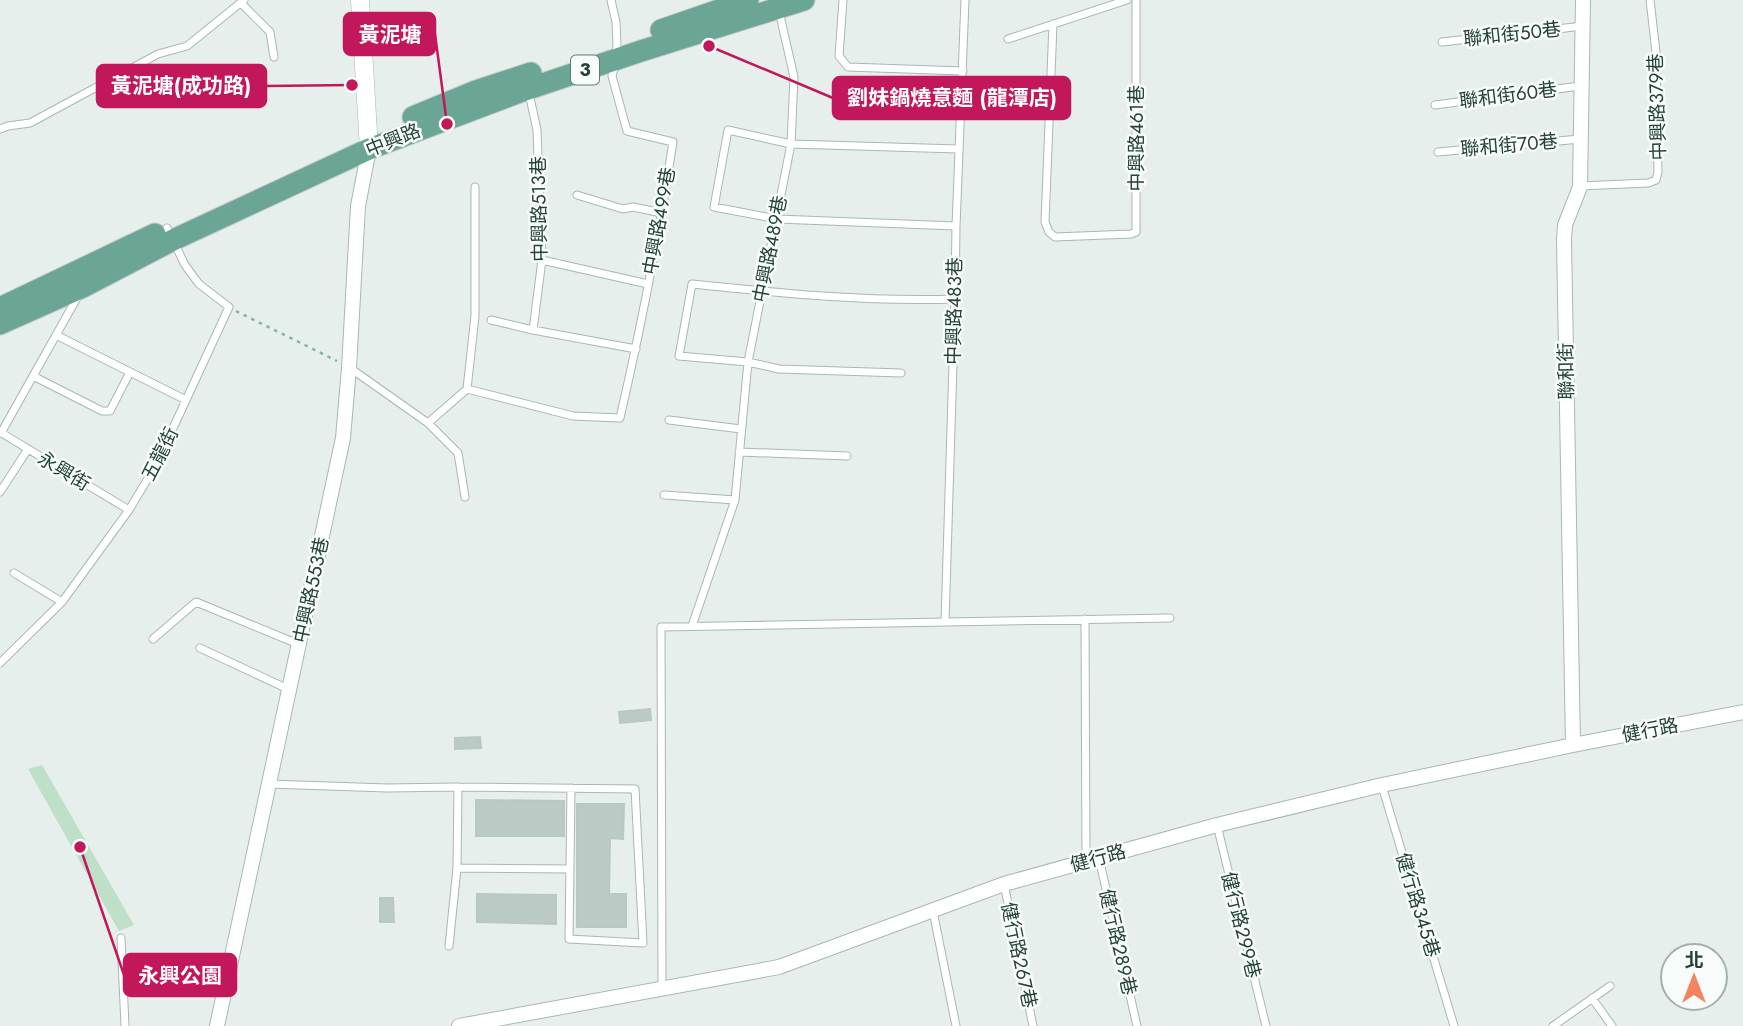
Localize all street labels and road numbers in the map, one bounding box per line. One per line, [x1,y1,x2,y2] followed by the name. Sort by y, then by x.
[1462,15,1562,53] street label: 聯和街50巷
[1642,53,1672,161] street label: 中興路379巷
[571,56,599,84] road number: 3
[1458,76,1558,114] street label: 聯和街60巷
[1123,85,1150,191] street label: 中興路461巷
[362,117,424,163] street label: 中興路
[1459,127,1559,163] street label: 聯和街70巷
[525,156,553,262] street label: 中興路513巷
[636,165,682,277] street label: 中興路499巷
[746,193,794,305] street label: 中興路489巷
[940,257,968,365] street label: 中興路483巷
[1552,342,1580,400] street label: 聯和街
[135,422,185,486] street label: 五龍街
[33,445,95,497] street label: 永興街
[287,534,335,646] street label: 中興路553巷
[1619,711,1681,749] street label: 健行路
[1067,838,1129,878] street label: 健行路
[1389,849,1447,961] street label: 健行路345巷
[1215,869,1267,981] street label: 健行路299巷
[1093,886,1143,998] street label: 健行路289巷
[995,900,1043,1010] street label: 健行路267巷

